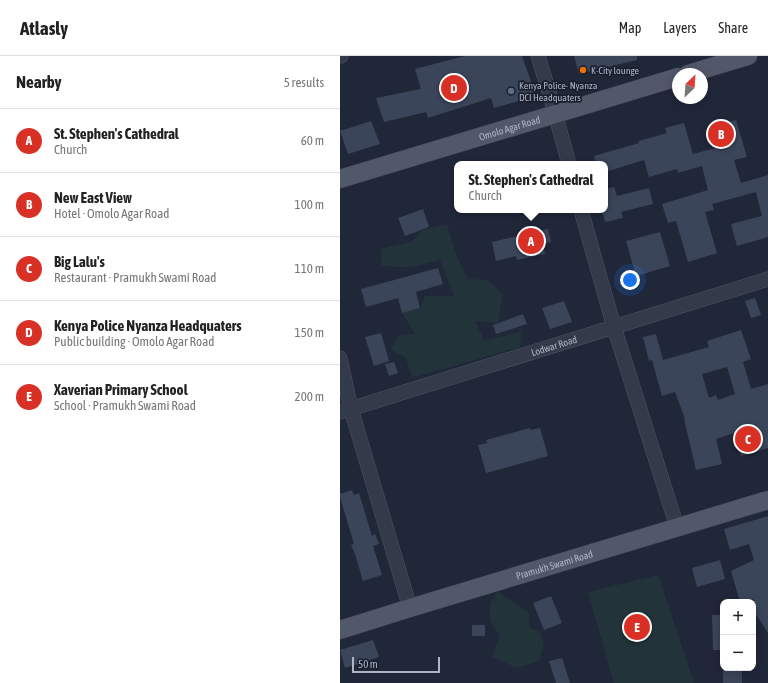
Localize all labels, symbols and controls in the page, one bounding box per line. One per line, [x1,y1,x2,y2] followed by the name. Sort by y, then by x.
[20,17,68,39] text: Atlasly
[619,20,641,36] text: Map
[663,20,696,36] text: Layers
[718,20,748,36] text: Share
[578,65,588,75] marker: K-City lounge
[591,65,640,76] place label: K-City lounge
[672,68,708,104] north arrow
[16,72,62,92] text: Nearby
[441,73,467,103] pin: D
[284,75,324,90] text: 5 results
[519,80,598,103] place label: Kenya Police- Nyanza DCI Headquaters
[506,86,516,96] marker: Kenya Police- Nyanza DCI Headquaters
[477,113,542,142] street label: Omolo Agar Road
[708,119,734,149] pin: B
[54,125,179,142] text: St. Stephen's Cathedral
[26,133,32,148] text: A
[301,133,324,148] text: 60 m
[54,142,87,157] text: Church
[454,161,608,213] popup
[469,171,593,188] text: St. Stephen's Cathedral
[469,188,502,203] text: Church
[54,189,132,206] text: New East View
[26,197,32,212] text: B
[295,197,324,212] text: 100 m
[54,206,169,221] text: Hotel · Omolo Agar Road
[518,226,544,256] pin: A
[54,253,105,270] text: Big Lalu's
[26,261,32,276] text: C
[295,261,324,276] text: 110 m
[54,270,216,285] text: Restaurant · Pramukh Swami Road
[620,270,640,290] your location
[54,317,242,334] text: Kenya Police Nyanza Headquaters
[25,325,33,340] text: D
[295,325,324,340] text: 150 m
[530,333,578,358] street label: Lodwar Road
[54,334,214,349] text: Public building · Omolo Agar Road
[54,381,188,398] text: Xaverian Primary School
[26,389,32,404] text: E
[295,389,324,404] text: 200 m
[54,398,196,413] text: School · Pramukh Swami Road
[735,424,761,454] pin: C
[514,548,594,581] street label: Pramukh Swami Road
[720,599,756,671] map controls
[720,599,756,635] button: +
[624,612,650,642] pin: E
[720,635,756,671] button: −
[352,655,440,674] scale bar
[358,658,378,670] text: 50 m

